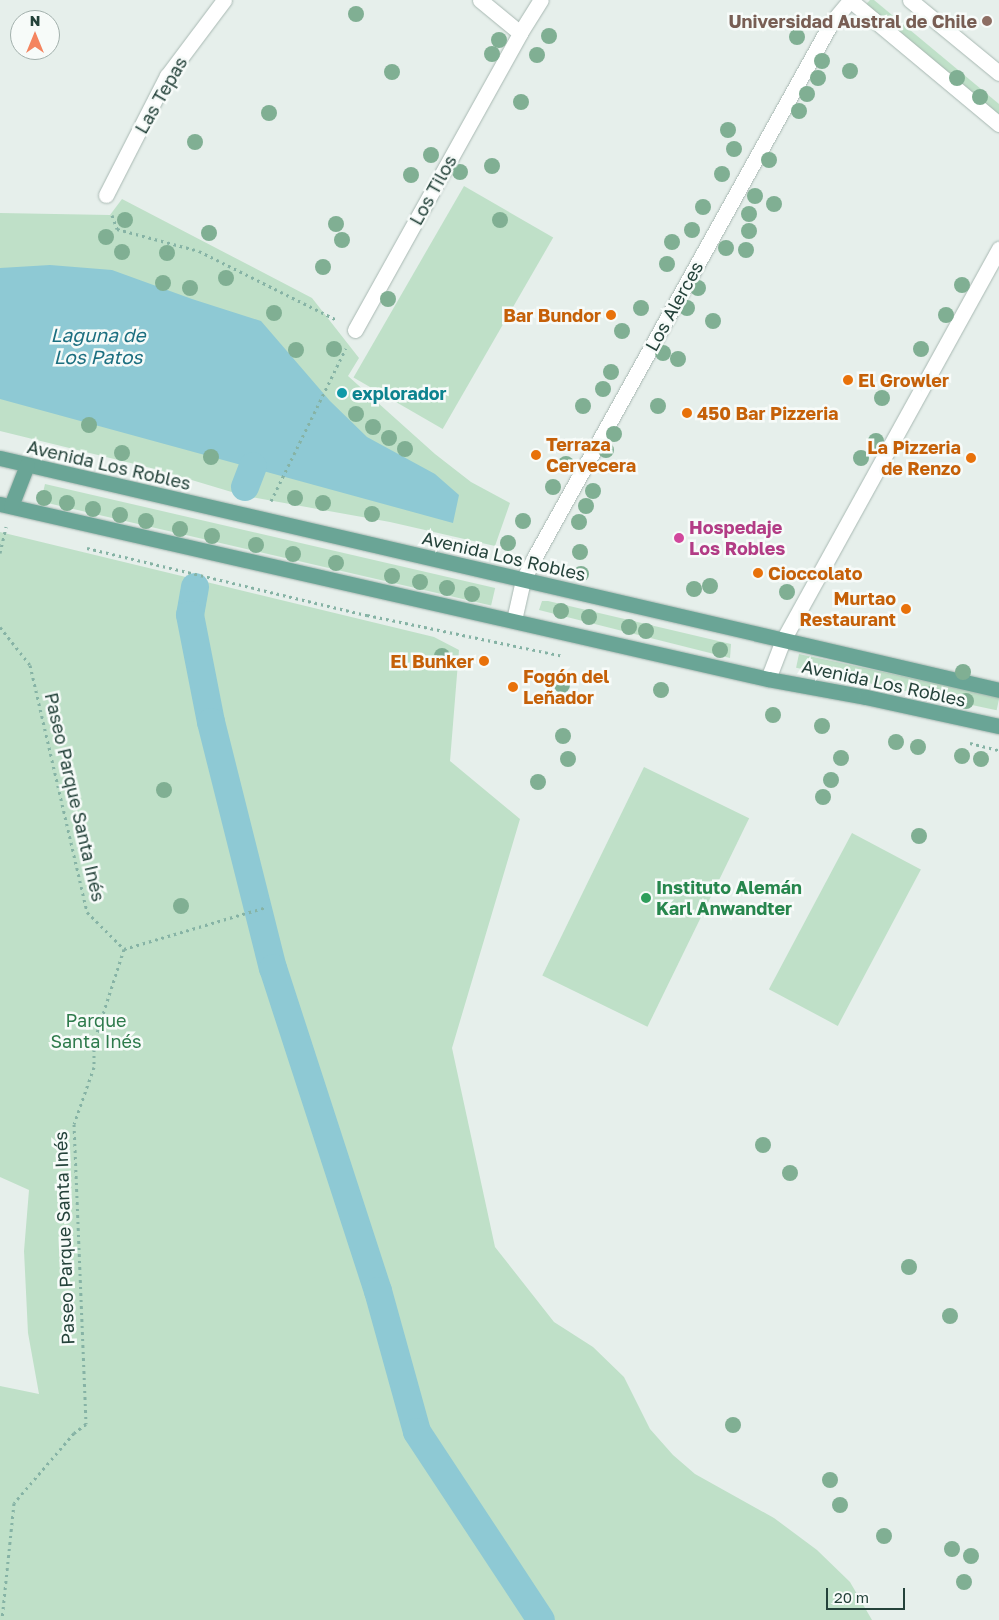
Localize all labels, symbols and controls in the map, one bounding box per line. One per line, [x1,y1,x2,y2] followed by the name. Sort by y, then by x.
[10,10,60,60] north arrow
[728,10,977,32] place label: Universidad Austral de Chile
[30,12,40,29] text: N
[981,15,993,27] marker: Universidad Austral de Chile
[130,53,192,137] street label: Las Tepas
[405,151,461,229] street label: Los Tilos
[640,257,708,355] street label: Los Alerces
[503,304,601,326] place label: Bar Bundor
[605,309,617,321] marker: Bar Bundor
[51,324,145,368] water label: Laguna de Los Patos
[858,369,949,391] place label: El Growler
[842,374,854,386] marker: El Growler
[352,382,447,404] place label: explorador
[336,387,348,399] marker: explorador
[697,402,839,424] place label: 450 Bar Pizzeria
[681,407,693,419] marker: 450 Bar Pizzeria
[546,434,636,476] place label: Terraza Cervecera
[25,436,193,494] street label: Avenida Los Robles
[867,437,961,479] place label: La Pizzeria de Renzo
[530,449,542,461] marker: Terraza Cervecera
[965,452,977,464] marker: La Pizzeria de Renzo
[689,517,785,560] place label: Hospedaje Los Robles
[420,527,588,585] street label: Avenida Los Robles
[673,532,685,544] marker: Hospedaje Los Robles
[768,562,862,584] place label: Cioccolato
[752,567,764,579] marker: Cioccolato
[800,588,896,630] place label: Murtao Restaurant
[900,603,912,615] marker: Murtao Restaurant
[390,650,474,672] place label: El Bunker
[478,655,490,667] marker: El Bunker
[800,655,968,711] street label: Avenida Los Robles
[523,666,609,709] place label: Fogón del Leñador
[507,681,519,693] marker: Fogón del Leñador
[40,690,110,904] street label: Paseo Parque Santa Inés
[656,877,802,920] place label: Instituto Alemán Karl Anwandter
[640,892,652,904] marker: Instituto Alemán Karl Anwandter
[50,1010,142,1052] park label: Parque Santa Inés
[49,1131,79,1345] street label: Paseo Parque Santa Inés
[829,1578,908,1610] scale bar
[834,1588,869,1606] text: 20 m

